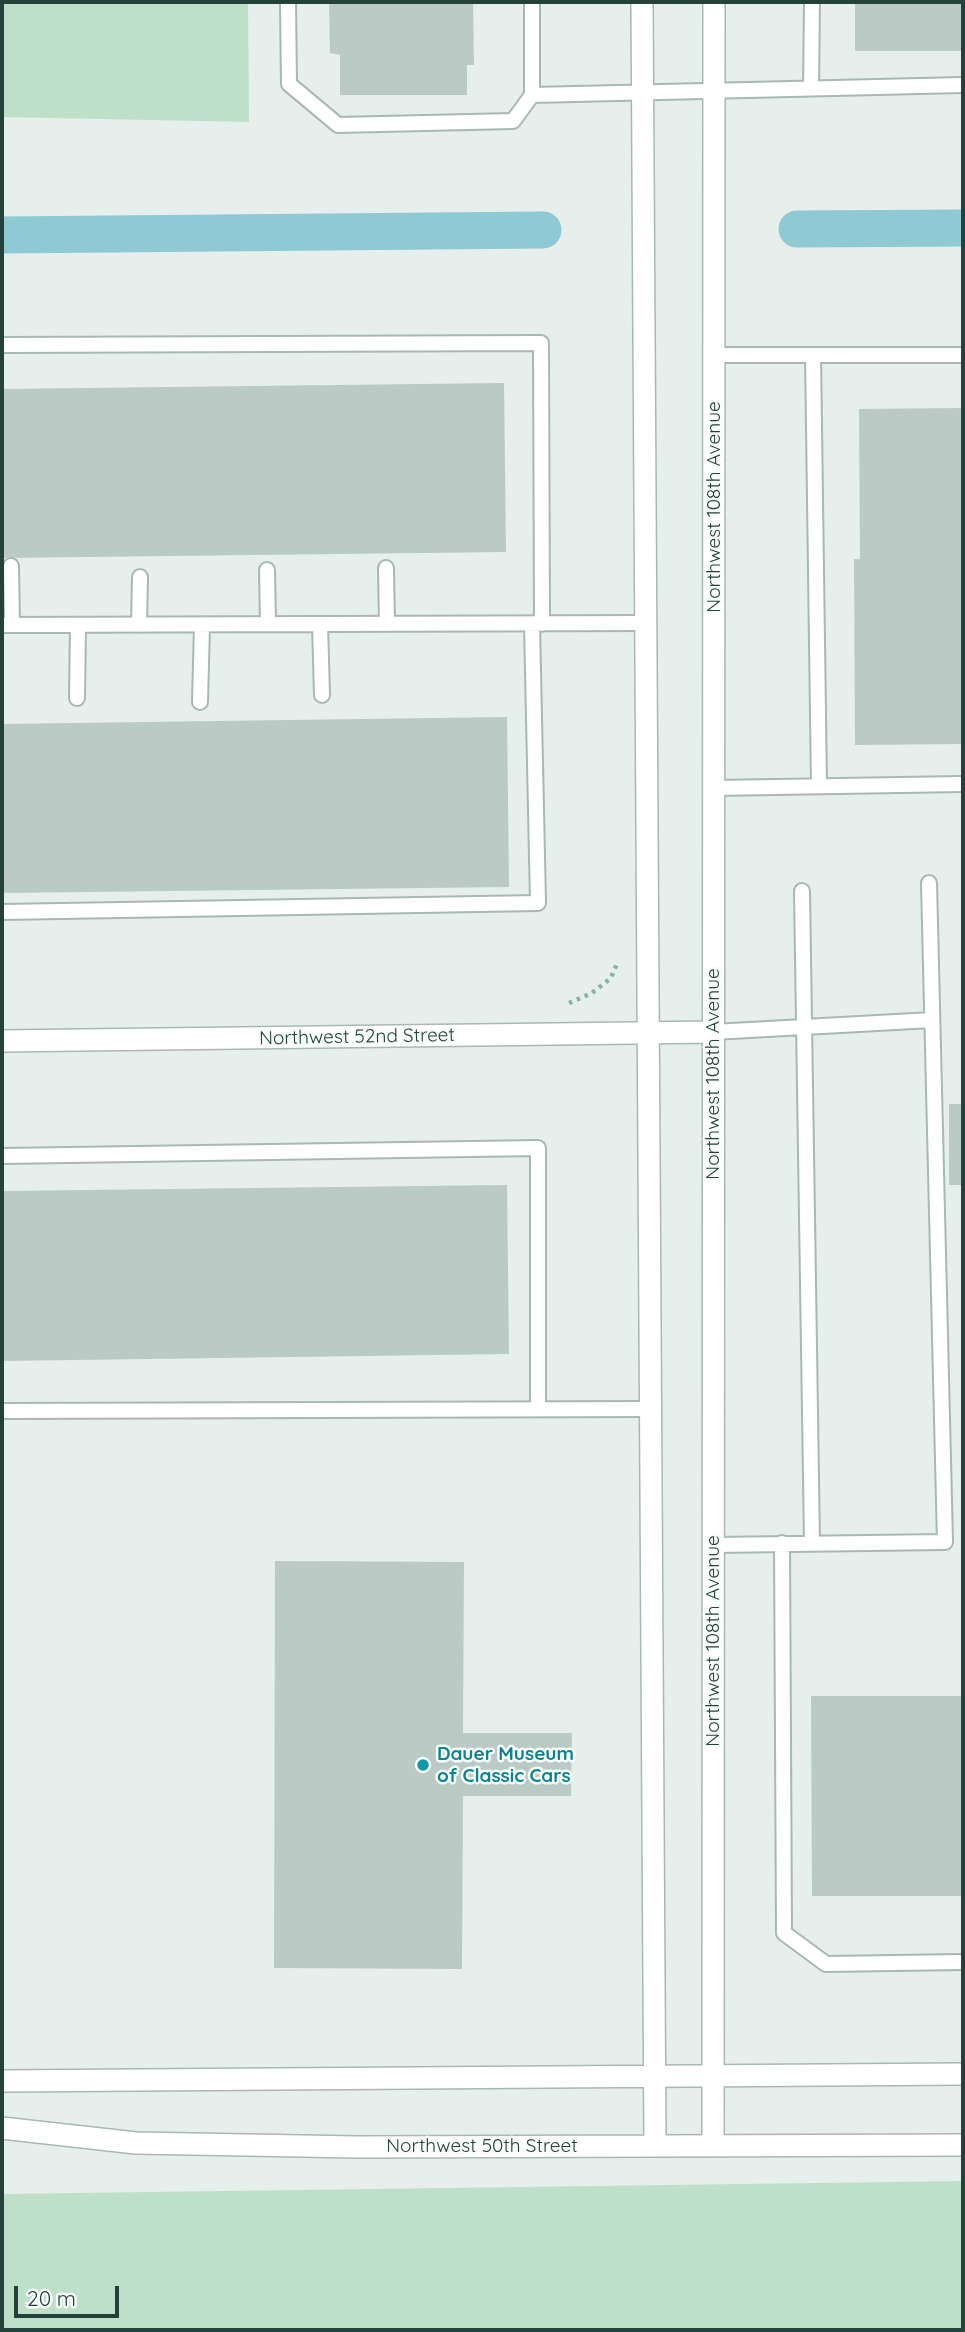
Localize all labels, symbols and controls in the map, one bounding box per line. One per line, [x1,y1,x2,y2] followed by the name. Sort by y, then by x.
[703,401,725,613] street label: Northwest 108th Avenue
[702,968,724,1180] street label: Northwest 108th Avenue
[259,1024,455,1050] street label: Northwest 52nd Street
[702,1535,724,1747] street label: Northwest 108th Avenue
[437,1743,574,1787] place label: Dauer Museum of Classic Cars
[415,1757,431,1773] marker: Dauer Museum of Classic Cars
[386,2135,578,2157] street label: Northwest 50th Street
[18,2272,122,2316] scale bar
[27,2285,76,2311] text: 20 m

